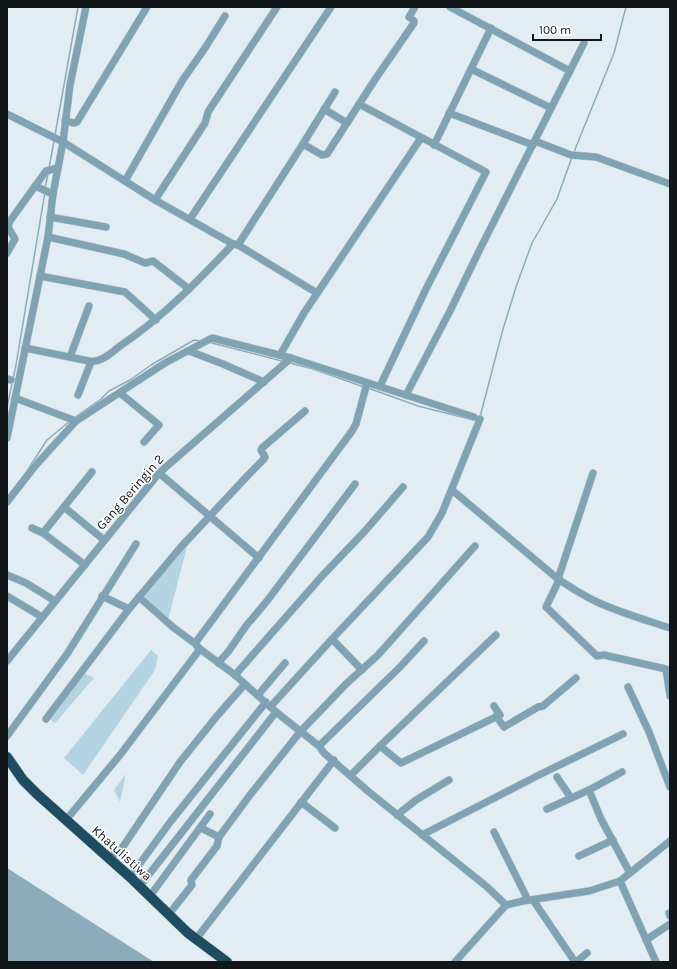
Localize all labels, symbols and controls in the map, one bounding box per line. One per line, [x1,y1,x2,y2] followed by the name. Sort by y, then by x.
[533,16,601,42] scale bar
[539,23,571,37] text: 100 m
[93,451,167,533] street label: Gang Beringin 2
[89,822,155,884] street label: Khatulistiwa

